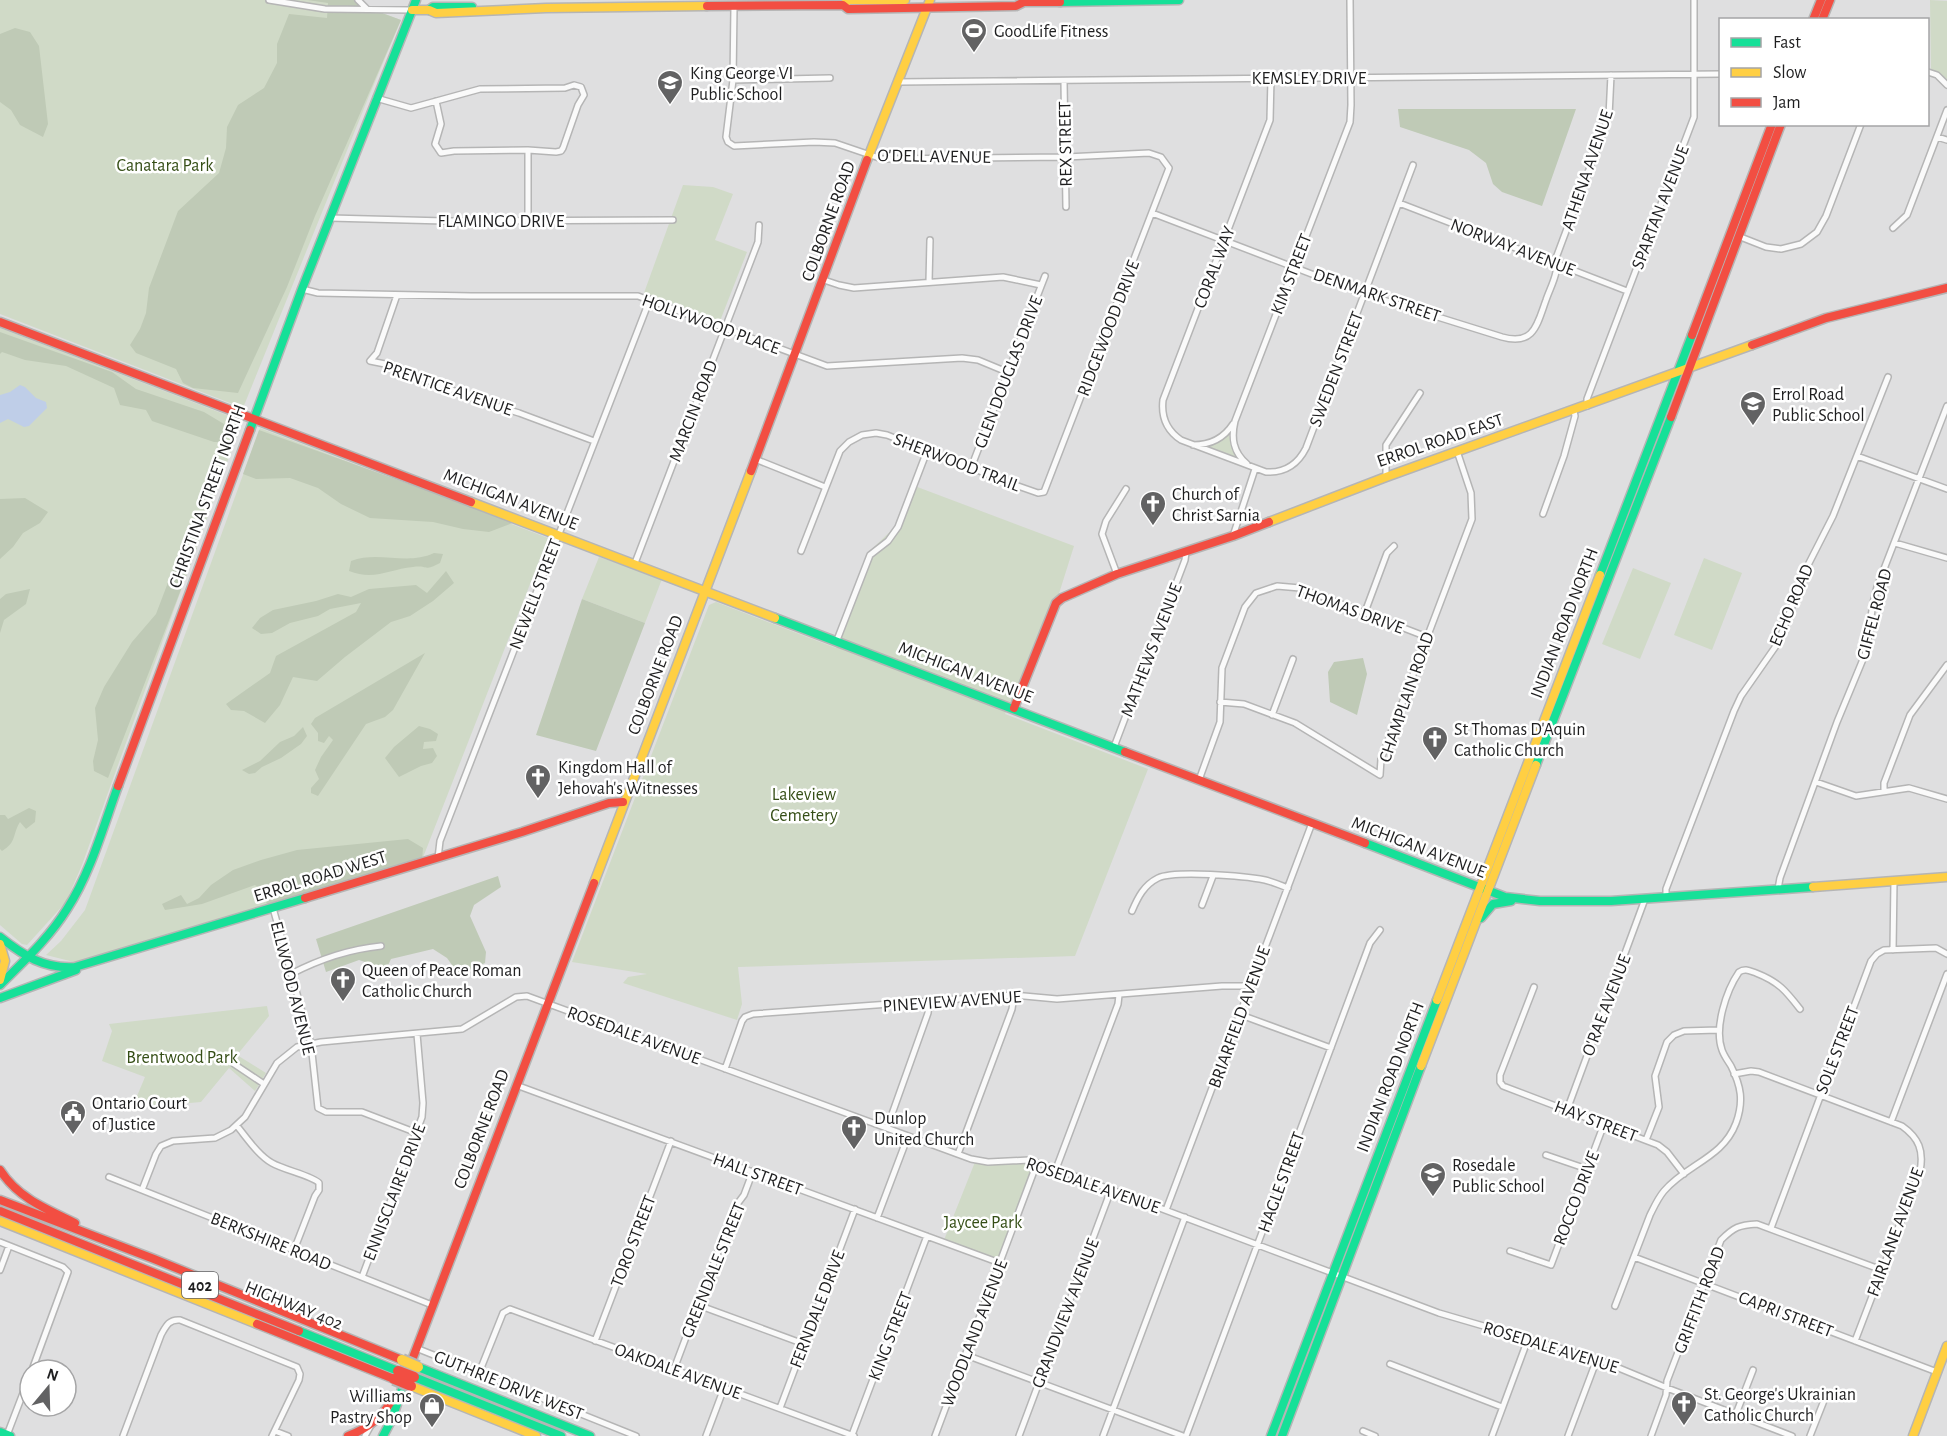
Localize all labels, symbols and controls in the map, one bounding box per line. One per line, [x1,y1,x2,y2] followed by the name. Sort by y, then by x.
[959,16,989,54] sports icon: GoodLife Fitness
[1719,18,1929,126] legend
[994,23,1109,41] place label: GoodLife Fitness
[1773,34,1801,52] text: Fast
[1773,64,1806,82] text: Slow
[690,65,793,104] place label: King George VI Public School
[655,68,685,106] school or university icon: King George VI Public School
[1252,70,1367,88] street label: KEMSLEY DRIVE
[1773,94,1801,112] text: Jam
[1056,101,1076,187] street label: REX STREET
[1559,108,1617,233] street label: ATHENA AVENUE
[1629,143,1693,272] street label: SPARTAN AVENUE
[877,147,991,167] street label: O'DELL AVENUE
[117,157,214,175] park label: Canatara Park
[799,159,859,284] street label: COLBORNE ROAD
[438,213,565,231] street label: FLAMINGO DRIVE
[1448,216,1578,280] street label: NORWAY AVENUE
[1191,223,1239,311] street label: CORAL WAY
[1268,231,1316,317] street label: KIM STREET
[1075,258,1143,399] street label: RIDGEWOOD DRIVE
[1311,266,1443,326] street label: DENMARK STREET
[639,292,782,358] street label: HOLLYWOOD PLACE
[972,293,1046,451] street label: GLEN DOUGLAS DRIVE
[1307,309,1367,430] street label: SWEDEN STREET
[381,358,515,420] street label: PRENTICE AVENUE
[666,358,721,464] street label: MARCIN ROAD
[1772,386,1865,425] place label: Errol Road Public School
[1738,389,1768,427] school or university icon: Errol Road Public School
[166,402,250,591] street label: CHRISTINA STREET NORTH
[1375,411,1506,471] street label: ERROL ROAD EAST
[891,431,1023,495] street label: SHERWOOD TRAIL
[441,466,581,534] street label: MICHIGAN AVENUE
[1172,486,1260,525] place label: Church of Christ Sarnia
[1138,489,1168,527] church icon: Church of Christ Sarnia
[507,536,565,652] street label: NEWELL STREET
[1528,546,1602,701] street label: INDIAN ROAD NORTH
[1767,562,1817,649] street label: ECHO ROAD
[1854,567,1896,662] street label: GIFFEL ROAD
[1118,581,1186,720] street label: MATHEWS AVENUE
[1293,582,1406,638] street label: THOMAS DRIVE
[625,613,687,738] street label: COLBORNE ROAD
[1376,630,1438,765] street label: CHAMPLAIN ROAD
[896,639,1036,707] street label: MICHIGAN AVENUE
[1454,721,1586,760] place label: St Thomas D'Aquin Catholic Church
[1420,724,1450,762] church icon: St Thomas D'Aquin Catholic Church
[558,759,698,798] place label: Kingdom Hall of Jehovah's Witnesses
[523,762,553,800] church icon: Kingdom Hall of Jehovah's Witnesses
[770,786,838,825] park label: Lakeview Cemetery
[1349,814,1489,882] street label: MICHIGAN AVENUE
[252,848,389,906] street label: ERROL ROAD WEST
[267,920,317,1057] street label: ELLWOOD AVENUE
[1206,944,1274,1091] street label: BRIARFIELD AVENUE
[1579,952,1635,1059] street label: O'RAE AVENUE
[362,962,522,1001] place label: Queen of Peace Roman Catholic Church
[328,965,358,1003] church icon: Queen of Peace Roman Catholic Church
[882,988,1022,1016] street label: PINEVIEW AVENUE
[1354,1000,1428,1155] street label: INDIAN ROAD NORTH
[565,1003,703,1069] street label: ROSEDALE AVENUE
[1813,1004,1863,1097] street label: SOLE STREET
[126,1049,239,1067] park label: Brentwood Park
[451,1067,513,1192] street label: COLBORNE ROAD
[92,1095,187,1134] place label: Ontario Court of Justice
[58,1098,88,1136] public building icon: Ontario Court of Justice
[1552,1098,1640,1146] street label: HAY STREET
[874,1110,974,1149] place label: Dunlop United Church
[839,1113,869,1151] church icon: Dunlop United Church
[361,1121,429,1263] street label: ENNISCLAIRE DRIVE
[1255,1129,1309,1235] street label: HAGLE STREET
[1551,1148,1603,1248] street label: ROCCO DRIVE
[710,1150,805,1200] street label: HALL STREET
[1023,1155,1162,1217] street label: ROSEDALE AVENUE
[1452,1157,1545,1196] place label: Rosedale Public School
[1418,1160,1448,1198] school or university icon: Rosedale Public School
[1864,1165,1928,1299] street label: FAIRLANE AVENUE
[608,1193,660,1290] street label: TORO STREET
[679,1200,749,1341] street label: GREENDALE STREET
[208,1210,334,1274] street label: BERKSHIRE ROAD
[944,1214,1023,1232] park label: Jaycee Park
[1029,1236,1103,1391] street label: GRANDVIEW AVENUE
[1671,1244,1729,1356] street label: GRIFFITH ROAD
[787,1248,849,1371] street label: FERNDALE DRIVE
[939,1257,1011,1409] street label: WOODLAND AVENUE
[182,1272,218,1298] road number: 402
[242,1278,345,1334] street label: HIGHWAY 402
[866,1289,916,1383] street label: KING STREET
[1736,1289,1836,1341] street label: CAPRI STREET
[1481,1319,1621,1377] street label: ROSEDALE AVENUE
[612,1341,744,1403] street label: OAKDALE AVENUE
[431,1348,586,1424] street label: GUTHRIE DRIVE WEST
[18,1358,78,1418] north arrow
[45,1365,60,1384] text: N
[1704,1386,1856,1425] place label: St. George's Ukrainian Catholic Church
[330,1388,412,1427] place label: Williams Pastry Shop
[1669,1389,1699,1427] church icon: St. George's Ukrainian Catholic Church
[417,1391,447,1429] shop icon: Williams Pastry Shop

